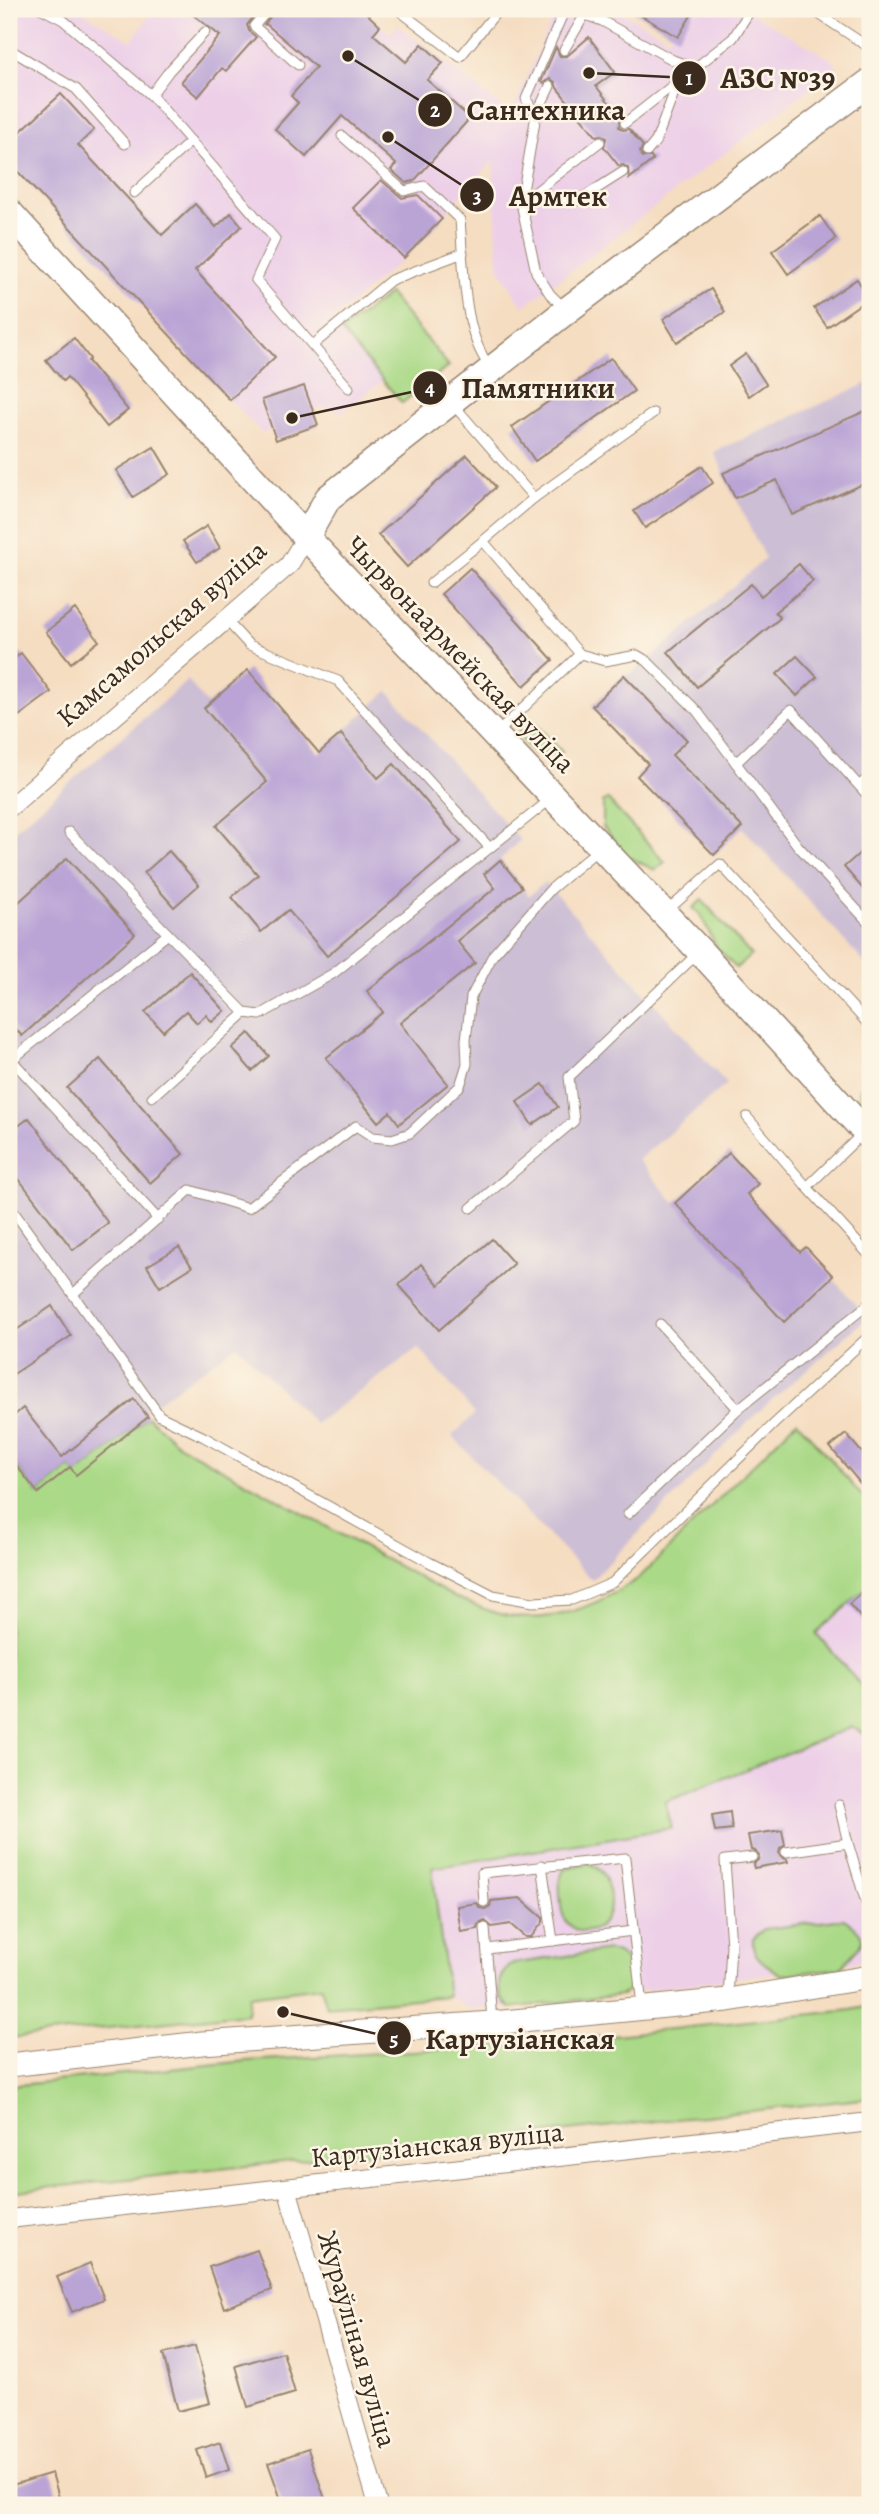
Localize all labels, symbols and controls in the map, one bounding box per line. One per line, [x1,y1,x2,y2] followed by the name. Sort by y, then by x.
[672,52,850,103] callout: АЗС №39
[720,58,836,98] text: АЗС №39
[685,64,693,92] text: 1
[418,84,640,135] callout: Сантехника
[467,90,626,130] text: Сантехника
[430,96,440,124] text: 2
[460,170,621,221] callout: Армтек
[508,176,607,216] text: Армтек
[472,182,482,210] text: 3
[412,362,629,413] callout: Памятники
[461,368,615,408] text: Памятники
[425,374,435,402] text: 4
[337,528,584,782] street label: Чырвонаармейская вуліца
[48,532,275,736] street label: Камсамольская вуліца
[376,2013,629,2064] callout: Картузіанская
[425,2019,615,2059] text: Картузіанская
[390,2025,399,2053] text: 5
[309,2113,565,2177] street label: Картузіанская вуліца
[308,2227,406,2452] street label: Жураўліная вуліца

